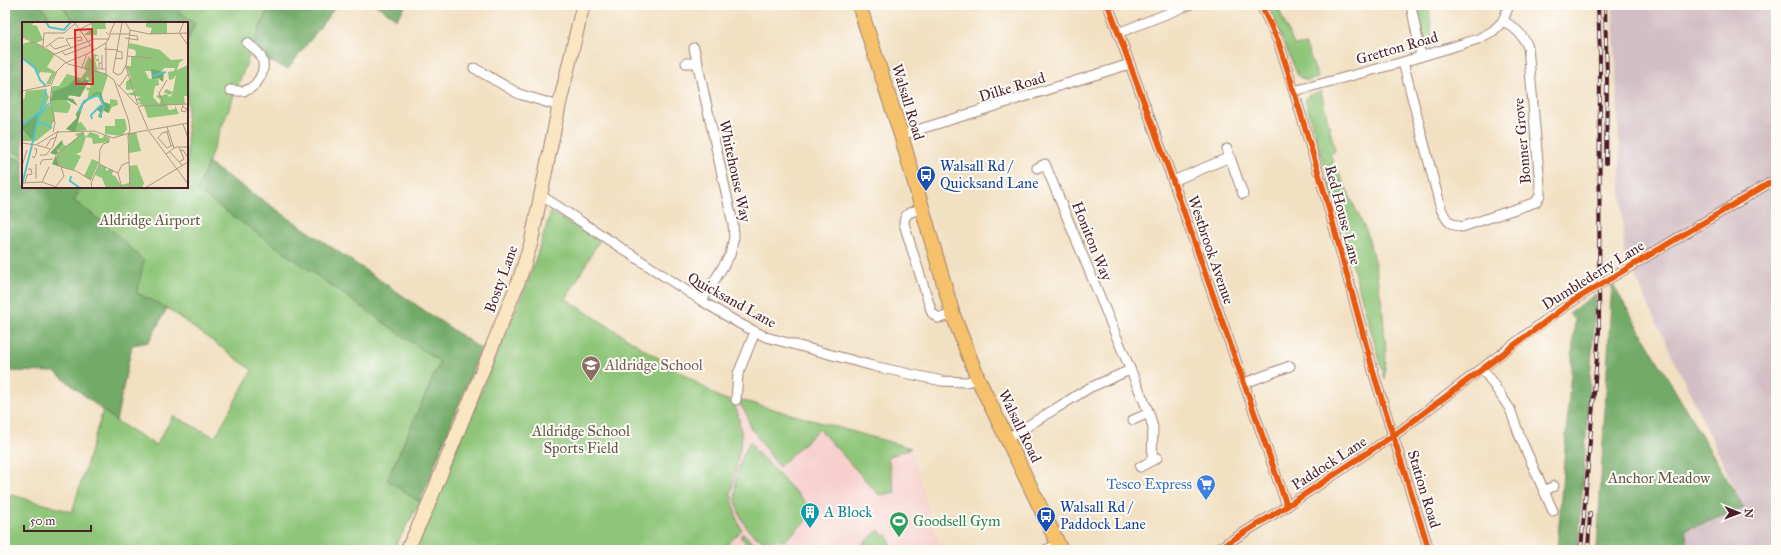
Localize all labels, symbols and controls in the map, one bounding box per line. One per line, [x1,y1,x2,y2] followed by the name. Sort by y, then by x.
[22,22,188,188] inset map
[1354,28,1440,68] street label: Gretton Road
[888,62,928,143] street label: Walsall Road
[977,68,1048,106] street label: Dilke Road
[1509,97,1535,185] street label: Bonner Grove
[715,118,755,225] street label: Whitehouse Way
[940,157,1038,192] place label: Walsall Rd / Quicksand Lane
[1321,163,1365,267] street label: Red House Lane
[915,164,937,192] bus stop icon: Walsall Rd / Quicksand Lane
[1184,193,1238,307] street label: Westbrook Avenue
[1068,199,1116,284] street label: Honiton Way
[98,211,201,229] park label: Aldridge Airport
[1539,236,1647,314] street label: Dumblederry Lane
[480,243,522,315] street label: Bosty Lane
[685,268,779,332] street label: Quicksand Lane
[580,354,602,382] school or university icon: Aldridge School
[604,356,704,374] place label: Aldridge School
[995,387,1046,466] street label: Walsall Road
[531,422,631,457] park label: Aldridge School Sports Field
[1288,432,1370,494] street label: Paddock Lane
[1404,448,1445,531] street label: Station Road
[1607,469,1710,487] park label: Anchor Meadow
[1195,473,1217,501] supermarket icon: Tesco Express
[1106,475,1192,493] place label: Tesco Express
[1719,493,1759,533] north arrow
[1060,498,1146,533] place label: Walsall Rd / Paddock Lane
[799,501,821,529] building icon: A Block
[823,503,872,521] place label: A Block
[1035,505,1057,533] bus stop icon: Walsall Rd / Paddock Lane
[24,507,91,533] scale bar
[1742,508,1755,519] text: N
[888,510,910,538] sports icon: Goodsell Gym
[913,512,1001,530] place label: Goodsell Gym
[30,514,55,528] text: 50 m

